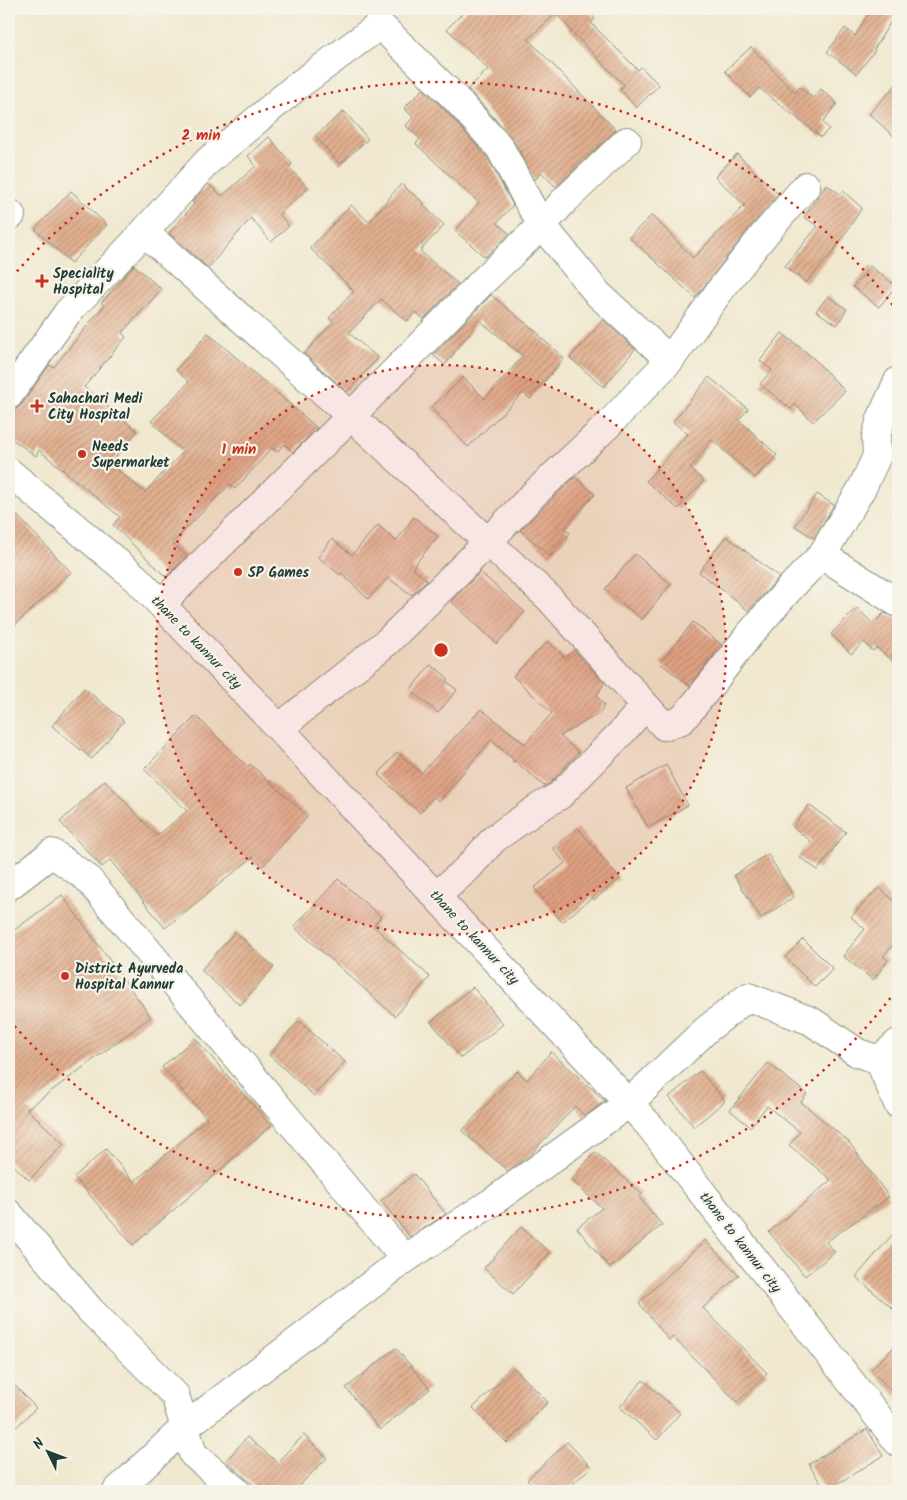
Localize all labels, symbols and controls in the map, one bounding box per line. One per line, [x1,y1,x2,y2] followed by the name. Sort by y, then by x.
[181,124,221,148] text: 2 min
[53,263,114,301] place label: Speciality Hospital
[35,274,49,288] marker: Speciality Hospital
[48,388,143,426] place label: Sahachari Medi City Hospital
[30,399,44,413] marker: Sahachari Medi City Hospital
[92,436,170,474] place label: Needs Supermarket
[222,438,256,462] text: 1 min
[76,448,88,460] marker: Needs Supermarket
[248,562,310,584] place label: SP Games
[232,566,244,578] marker: SP Games
[146,591,247,695] street label: thane to kannur city
[432,641,450,659] centre of rings
[424,885,524,990] street label: thane to kannur city
[75,958,183,996] place label: District Ayurveda Hospital Kannur
[59,970,71,982] marker: District Ayurveda Hospital Kannur
[694,1187,787,1298] street label: thane to kannur city
[22,1428,72,1478] north arrow
[28,1433,50,1455] text: N

